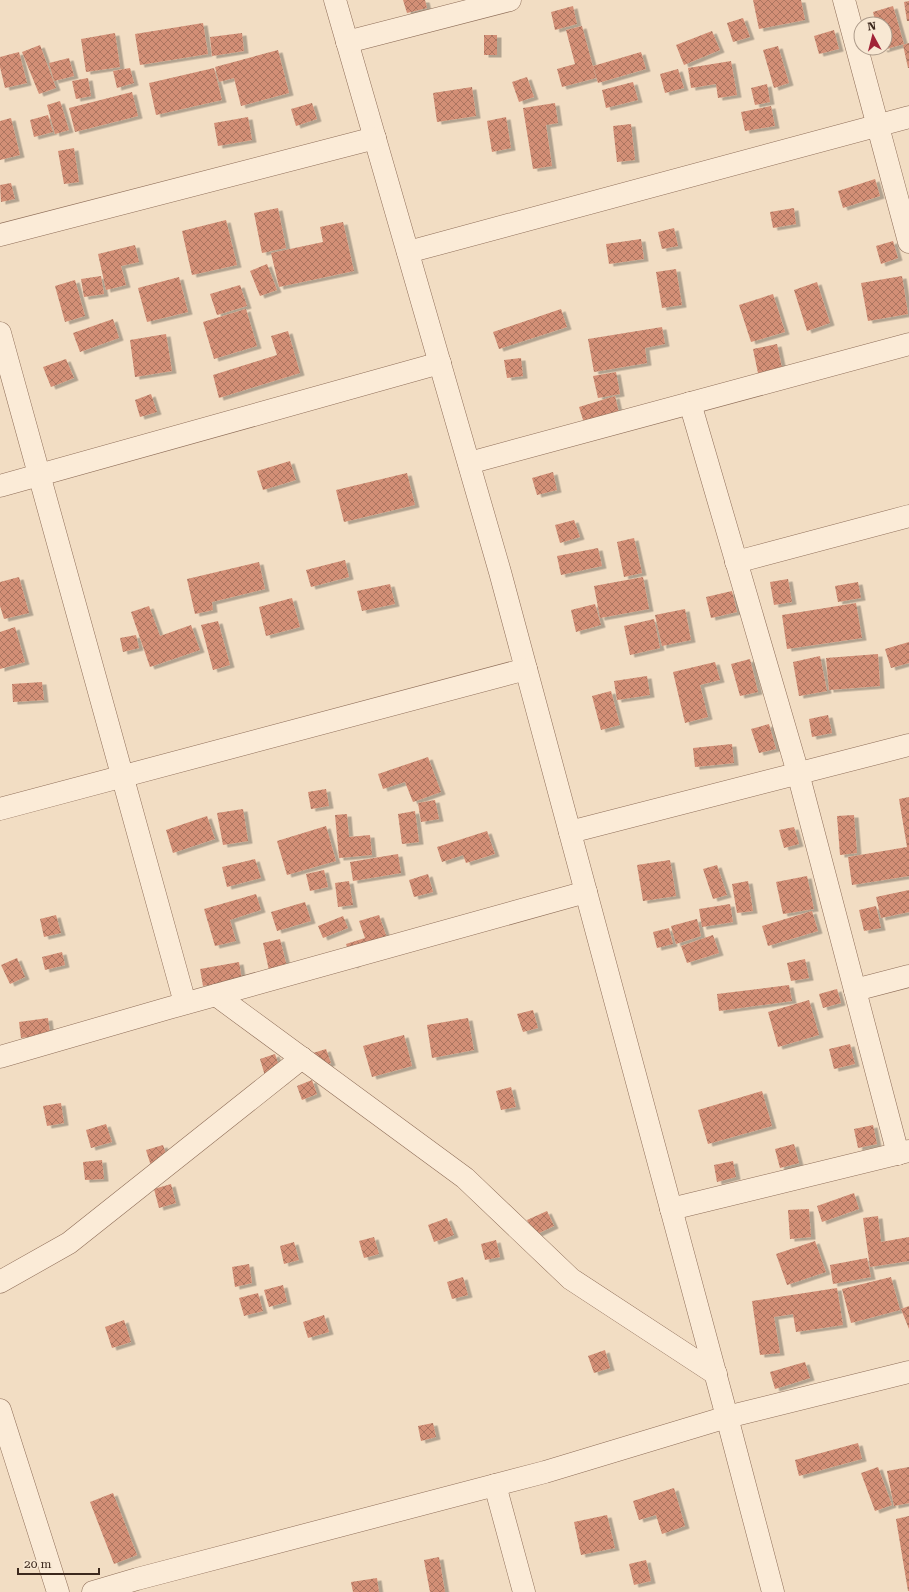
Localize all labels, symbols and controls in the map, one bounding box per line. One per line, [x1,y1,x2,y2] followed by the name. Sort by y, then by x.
[853,16,893,56] north arrow
[867,20,877,34] text: N
[18,1550,99,1576] scale bar
[24,1557,51,1571] text: 20 m

